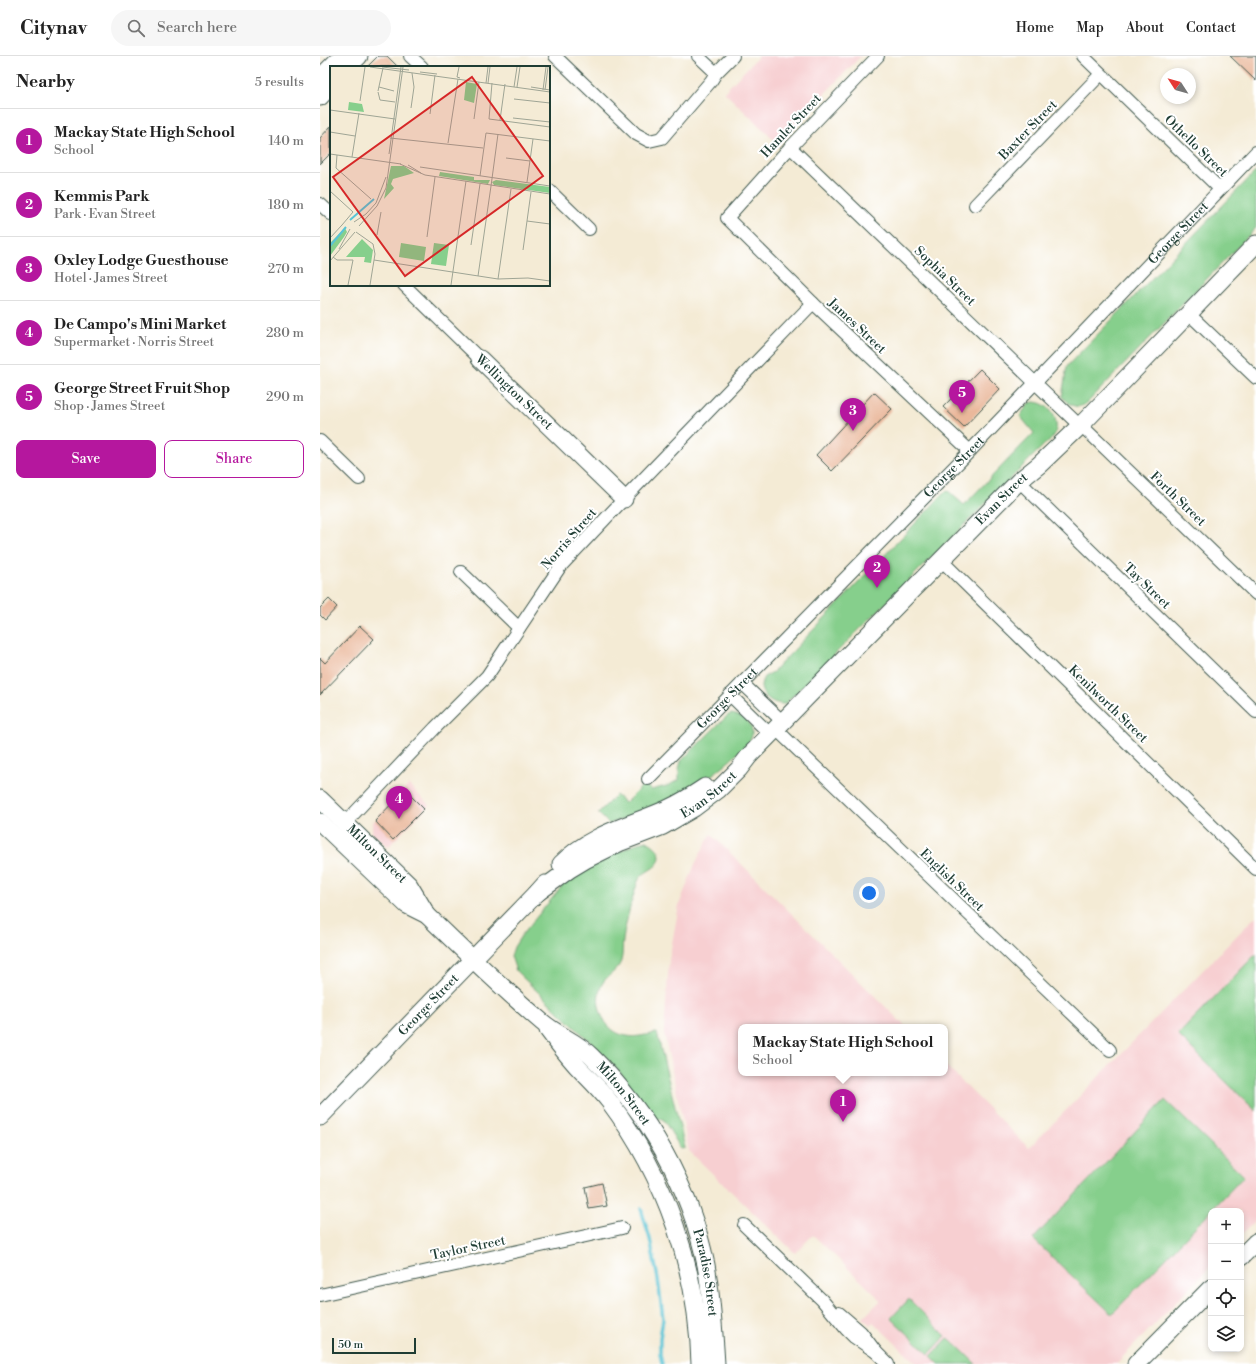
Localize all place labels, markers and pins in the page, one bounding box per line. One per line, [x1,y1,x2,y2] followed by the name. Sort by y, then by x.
[949,380,975,413] pin: 5
[840,398,866,431] pin: 3
[864,555,890,588] pin: 2
[386,786,412,819] pin: 4
[830,1089,856,1122] pin: 1

